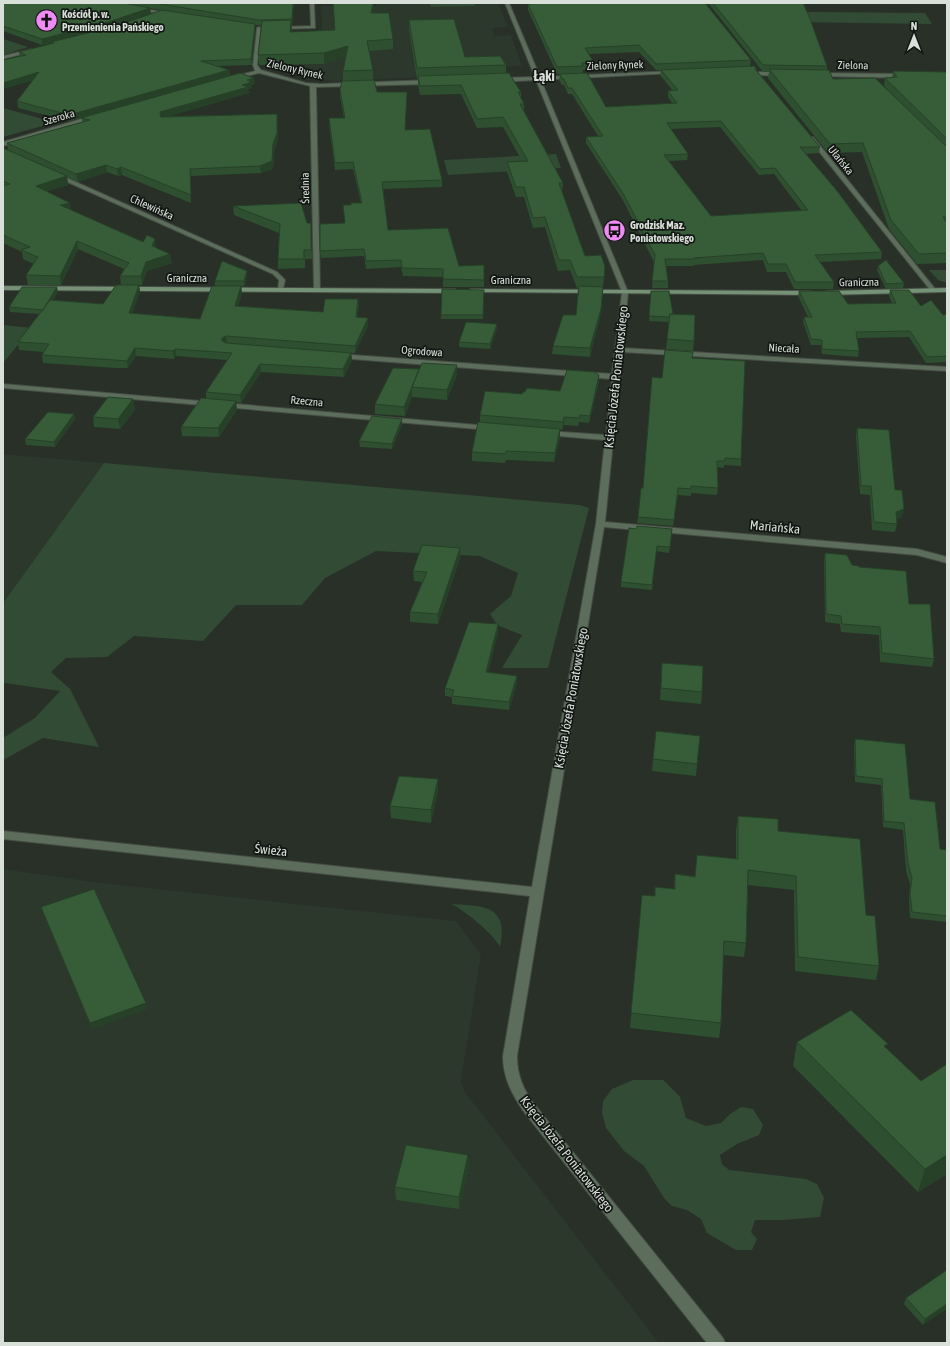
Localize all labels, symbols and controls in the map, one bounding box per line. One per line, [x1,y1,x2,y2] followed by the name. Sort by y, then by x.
[34,7,60,33] church icon: Kościół p. w. Przemienienia Pańskiego
[62,8,164,33] place label: Kościół p. w. Przemienienia Pańskiego
[894,16,934,56] north arrow
[911,20,917,32] text: N
[266,57,324,81] street label: Zielony Rynek
[586,58,644,72] street label: Zielony Rynek
[837,59,869,71] street label: Zielona
[533,68,555,84] district label: Łąki
[42,107,76,127] street label: Szeroka
[826,143,856,177] street label: Ułańska
[299,172,311,204] street label: Średnia
[128,192,176,222] street label: Chlewińska
[601,218,627,244] bus stop icon: Grodzisk Maz. Poniatowskiego
[630,219,694,244] place label: Grodzisk Maz. Poniatowskiego
[167,272,207,284] street label: Graniczna
[491,274,531,286] street label: Graniczna
[839,276,879,288] street label: Graniczna
[601,305,631,449] street label: Księcia Józefa Poniatowskiego
[768,341,800,355] street label: Niecała
[401,344,443,358] street label: Ogrodowa
[290,394,324,408] street label: Rzeczna
[749,517,801,537] street label: Mariańska
[551,626,591,770] street label: Księcia Józefa Poniatowskiego
[254,841,288,859] street label: Świeża
[517,1093,617,1215] street label: Księcia Józefa Poniatowskiego

